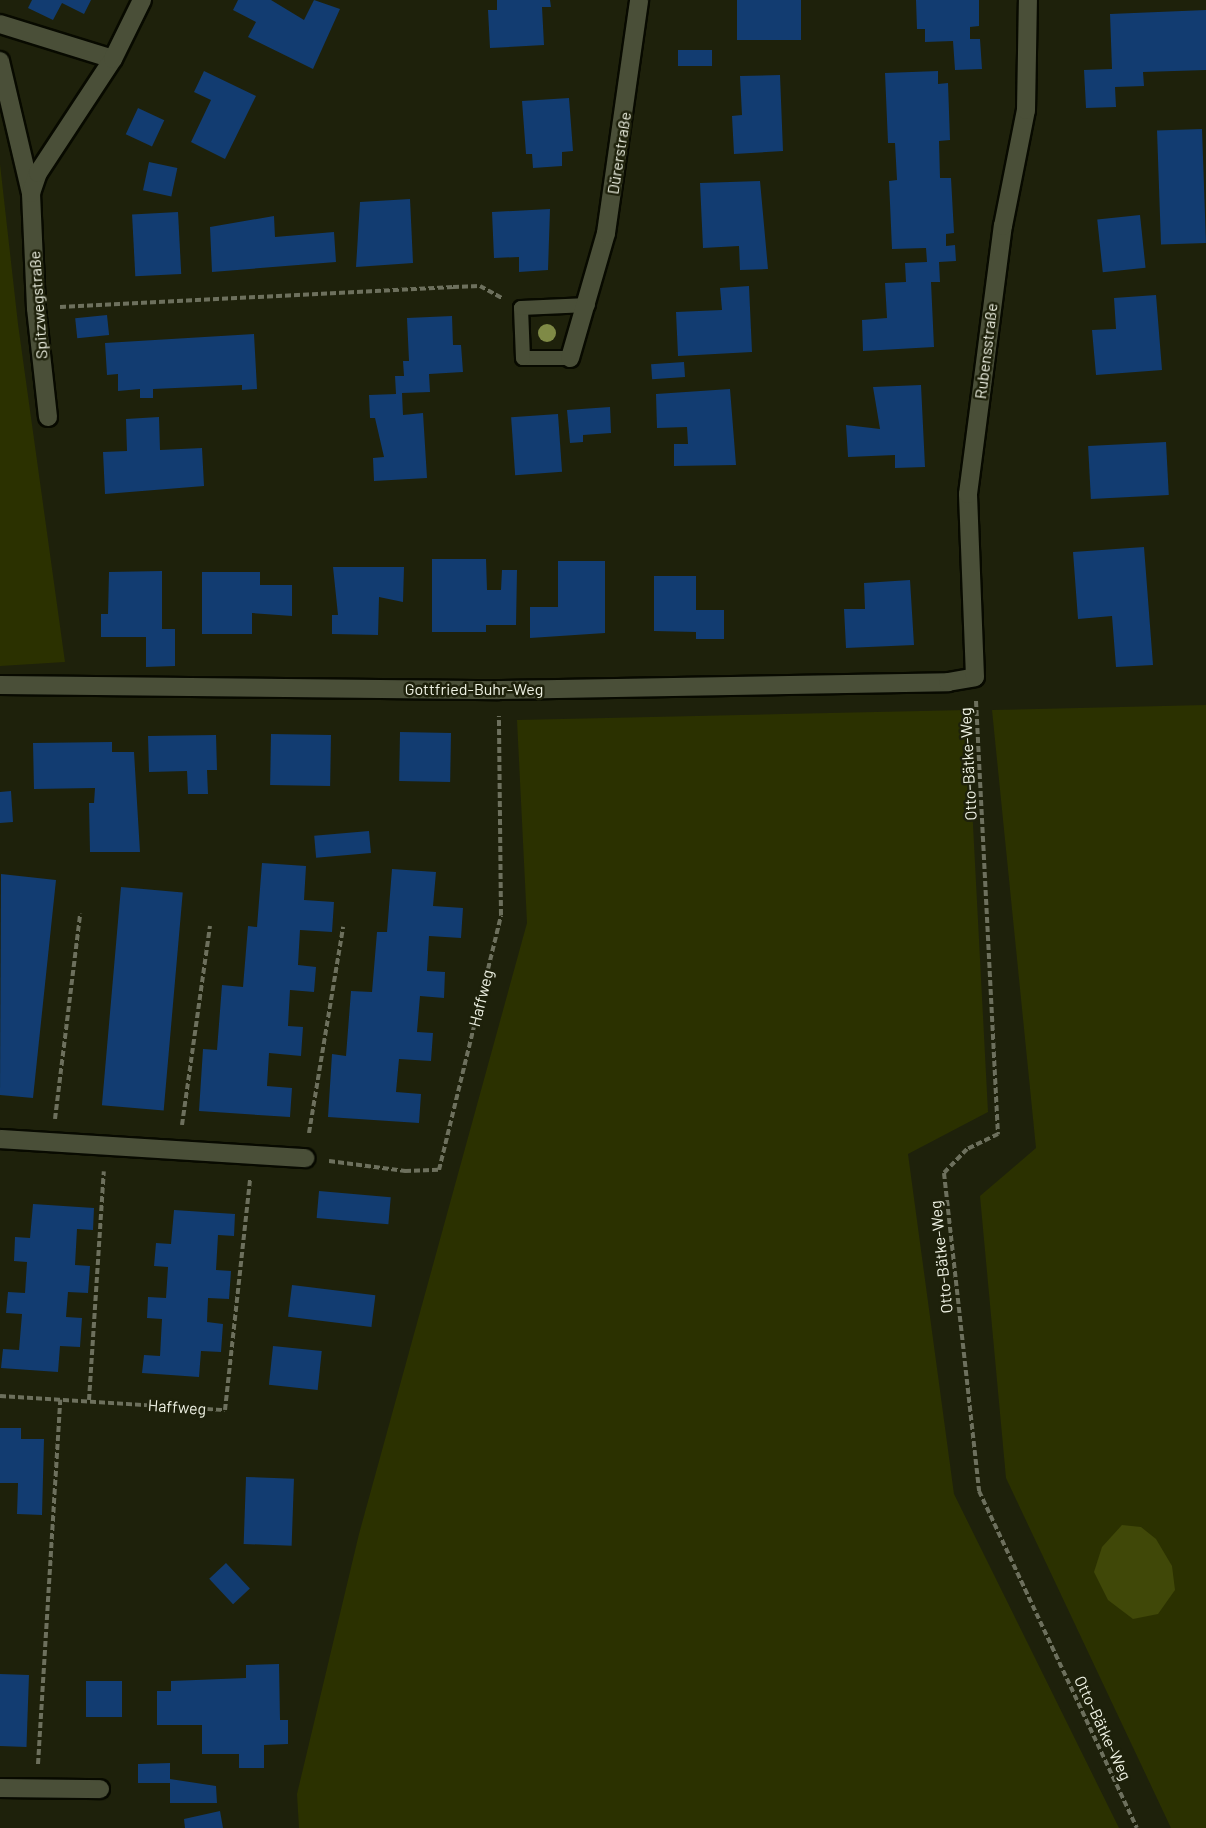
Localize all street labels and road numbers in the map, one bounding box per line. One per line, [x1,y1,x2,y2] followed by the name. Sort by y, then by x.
[603,110,635,196] street label: Dürerstraße
[25,250,51,360] street label: Spitzwegstraße
[971,302,1001,400] street label: Rubensstraße
[405,679,543,699] street label: Gottfried-Buhr-Weg
[955,707,981,821] street label: Otto-Bätke-Weg
[465,967,497,1029] street label: Haffweg
[926,1200,956,1314] street label: Otto-Bätke-Weg
[147,1395,207,1419] street label: Haffweg
[1070,1673,1136,1783] street label: Otto-Bätke-Weg

